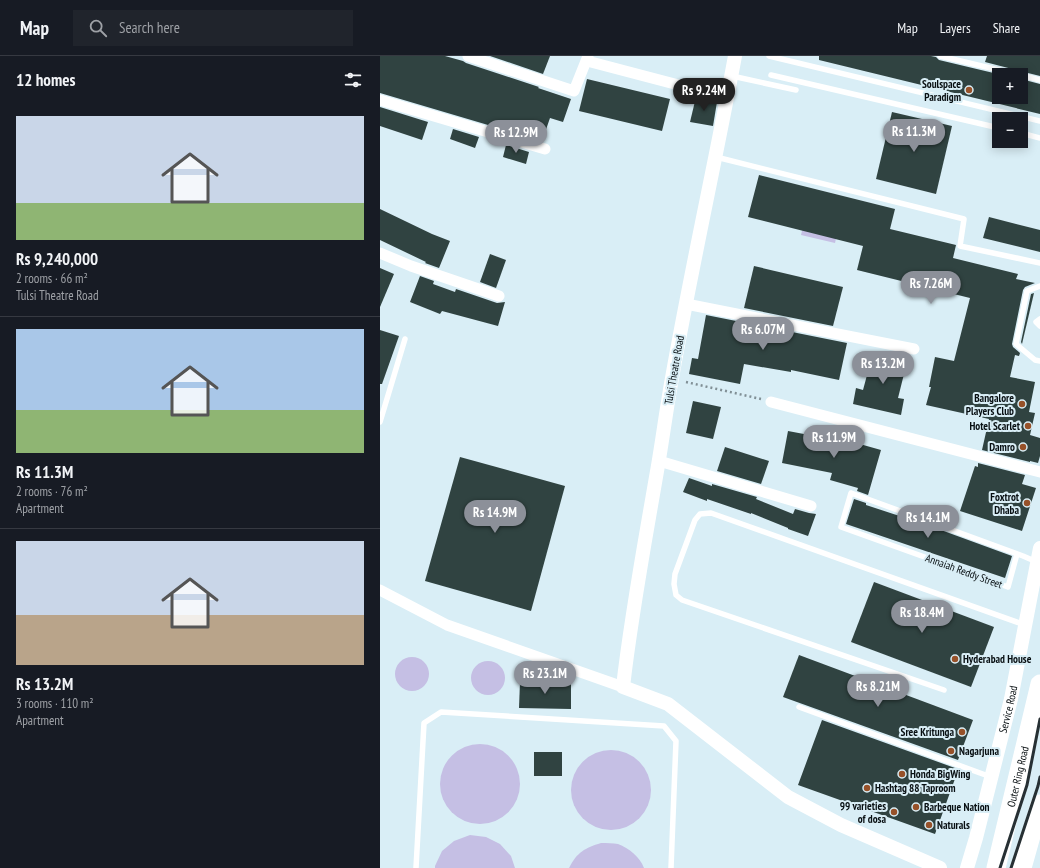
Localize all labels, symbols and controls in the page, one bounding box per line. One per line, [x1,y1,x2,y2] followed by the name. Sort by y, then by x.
[73,10,353,46] search box
[20,16,49,40] text: Map
[87,17,109,39] icon: search
[119,18,180,37] text: Search here
[897,19,918,37] text: Map
[940,19,971,37] text: Layers
[993,19,1020,37] text: Share
[992,68,1028,148] map controls
[992,68,1028,104] button: +
[16,69,75,91] text: 12 homes
[342,69,364,91] icon: filters
[922,77,961,104] place label: Soulspace Paradigm
[663,78,745,112] pin: Rs 9.24M
[682,82,726,99] text: Rs 9.24M
[964,85,974,95] marker: Soulspace Paradigm
[992,112,1028,148] button: −
[873,119,955,153] pin: Rs 11.3M
[475,120,557,154] pin: Rs 12.9M
[892,123,936,140] text: Rs 11.3M
[494,124,538,141] text: Rs 12.9M
[154,142,226,214] icon: home
[16,248,98,270] text: Rs 9,240,000
[16,270,88,287] text: 2 rooms · 66 m²
[890,271,972,305] pin: Rs 7.26M
[910,275,952,292] text: Rs 7.26M
[16,287,99,304] text: Tulsi Theatre Road
[722,317,804,351] pin: Rs 6.07M
[741,321,785,338] text: Rs 6.07M
[661,334,687,406] street label: Tulsi Theatre Road
[842,351,924,385] pin: Rs 13.2M
[154,355,226,427] icon: home
[861,355,905,372] text: Rs 13.2M
[966,391,1014,418] place label: Bangalore Players Club
[1017,399,1027,409] marker: Bangalore Players Club
[969,419,1021,433] place label: Hotel Scarlet
[1023,421,1033,431] marker: Hotel Scarlet
[793,425,875,459] pin: Rs 11.9M
[812,429,856,446] text: Rs 11.9M
[989,440,1015,454] place label: Damro
[1018,442,1028,452] marker: Damro
[16,461,73,483] text: Rs 11.3M
[16,483,88,500] text: 2 rooms · 76 m²
[990,490,1020,517] place label: Foxtrot Dhaba
[1022,498,1032,508] marker: Foxtrot Dhaba
[16,500,64,517] text: Apartment
[454,500,536,534] pin: Rs 14.9M
[473,504,517,521] text: Rs 14.9M
[887,505,969,539] pin: Rs 14.1M
[906,509,950,526] text: Rs 14.1M
[924,551,1004,591] street label: Annaiah Reddy Street
[154,567,226,639] icon: home
[881,600,963,634] pin: Rs 18.4M
[900,604,944,621] text: Rs 18.4M
[963,652,1032,666] place label: Hyderabad House
[950,654,960,664] marker: Hyderabad House
[504,661,586,695] pin: Rs 23.1M
[523,665,567,682] text: Rs 23.1M
[16,673,73,695] text: Rs 13.2M
[837,674,919,708] pin: Rs 8.21M
[856,678,900,695] text: Rs 8.21M
[996,684,1020,735] street label: Service Road
[16,695,94,712] text: 3 rooms · 110 m²
[16,712,64,729] text: Apartment
[901,725,954,739] place label: Sree Kritunga
[957,727,967,737] marker: Sree Kritunga
[959,744,999,758] place label: Nagarjuna
[1004,745,1032,808] street label: Outer Ring Road
[946,746,956,756] marker: Nagarjuna
[910,767,970,781] place label: Honda BigWing
[897,769,907,779] marker: Honda BigWing
[875,781,956,795] place label: Hashtag 88 Taproom
[862,783,872,793] marker: Hashtag 88 Taproom
[840,799,886,826] place label: 99 varieties of dosa
[924,800,990,814] place label: Barbeque Nation
[911,802,921,812] marker: Barbeque Nation
[889,807,899,817] marker: 99 varieties of dosa
[937,818,970,832] place label: Naturals
[924,820,934,830] marker: Naturals

